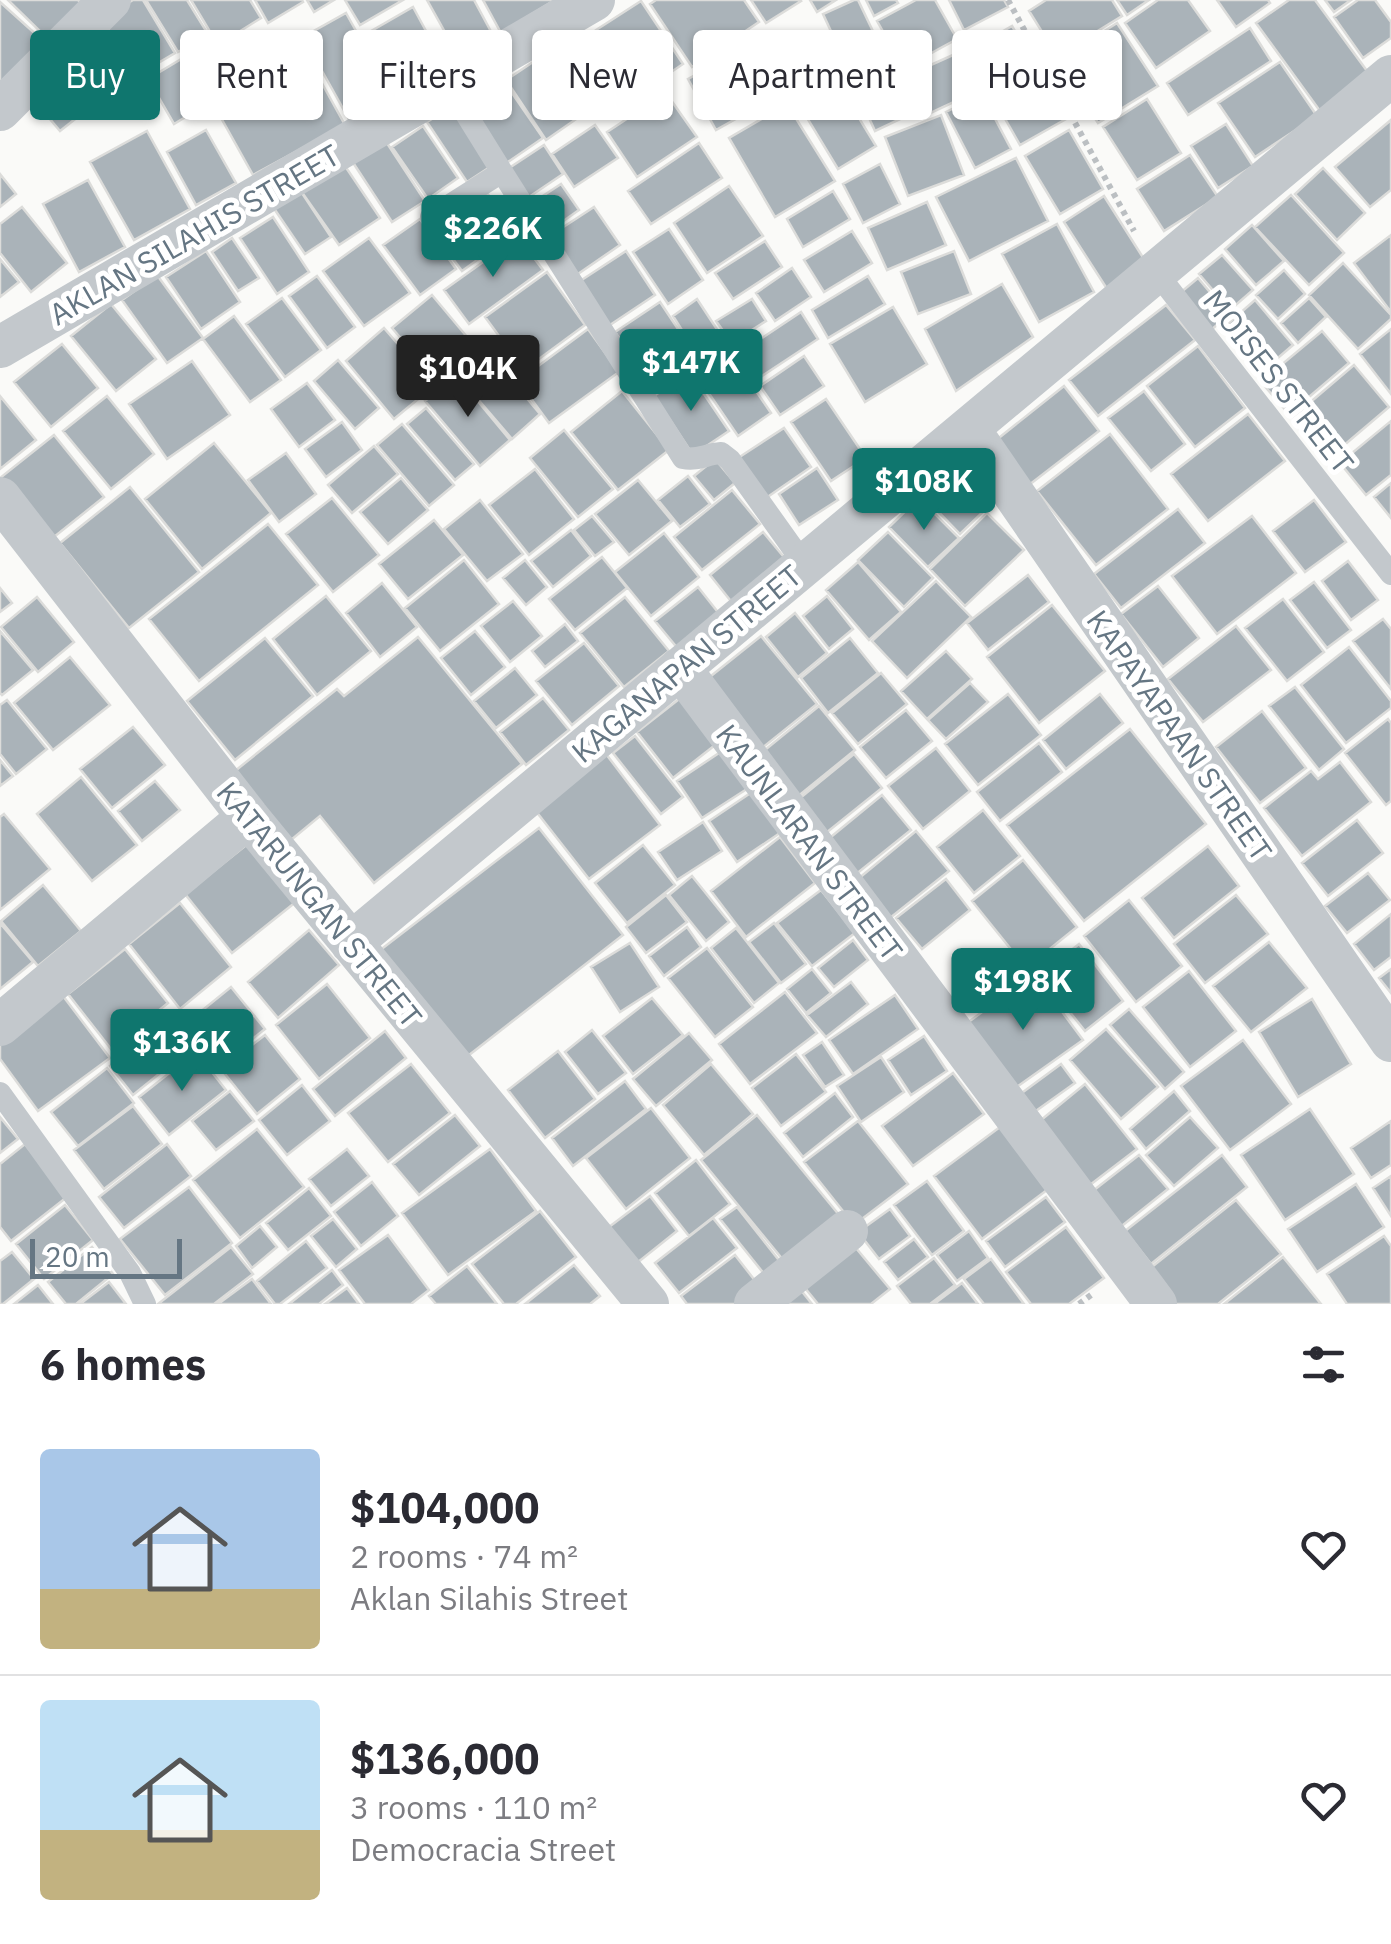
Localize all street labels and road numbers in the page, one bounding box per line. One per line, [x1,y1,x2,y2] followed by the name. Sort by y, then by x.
[42,135,346,333] street label: AKLAN SILAHIS STREET
[1195,281,1363,481] street label: MOISES STREET
[563,555,809,771] street label: KAGANAPAN STREET
[1079,602,1281,868] street label: KAPAYAPAAN STREET
[708,716,912,968] street label: KAUNLARAN STREET
[209,773,431,1035] street label: KATARUNGAN STREET

